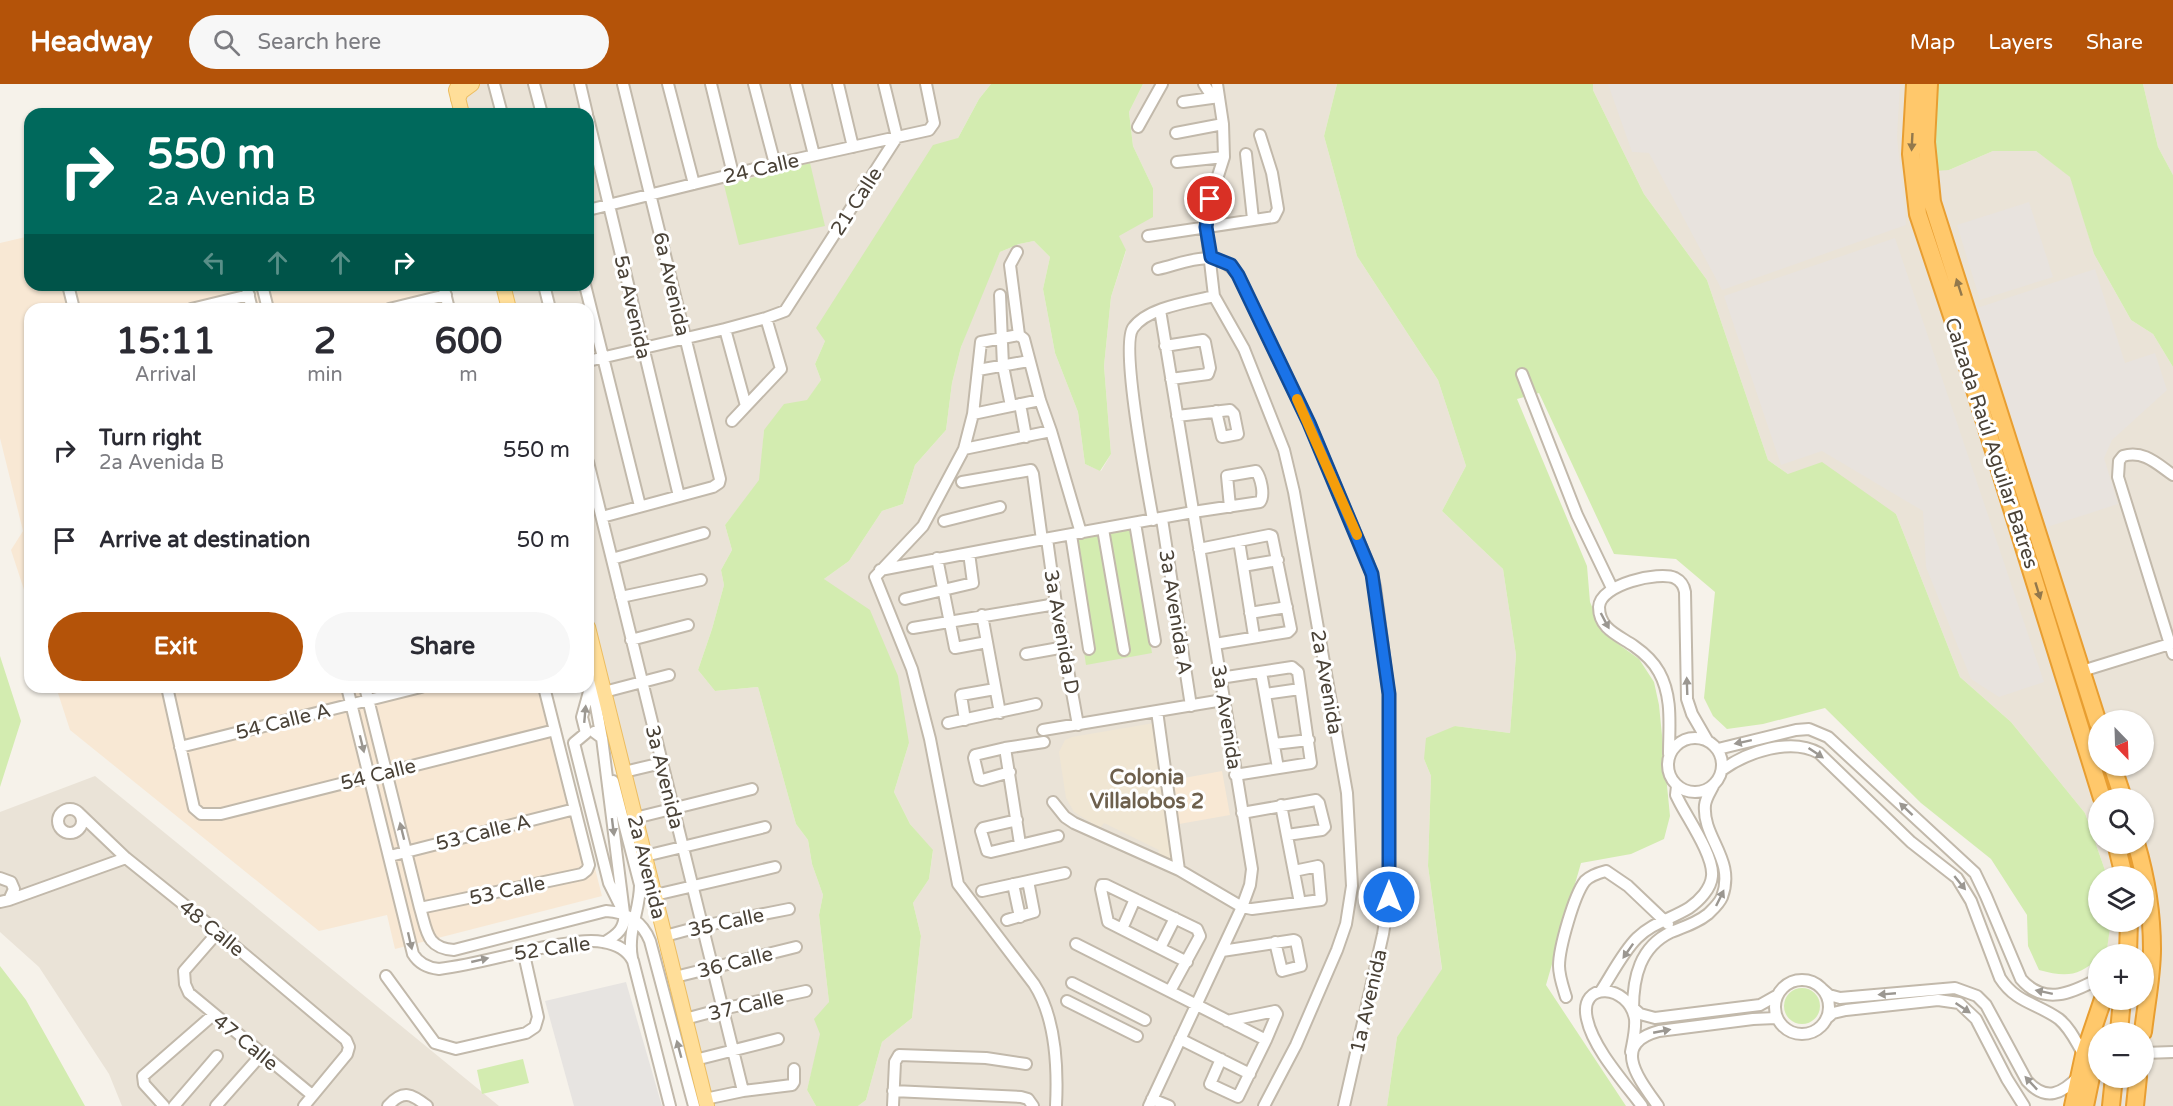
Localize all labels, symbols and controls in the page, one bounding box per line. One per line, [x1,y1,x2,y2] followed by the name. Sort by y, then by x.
[189,15,609,69] search box
[30,25,153,59] text: Headway
[210,26,243,59] icon: search
[258,29,381,55] text: Search here
[1910,30,1955,55] text: Map
[1988,30,2053,55] text: Layers
[2086,30,2143,55] text: Share
[147,129,276,180] text: 550 m
[48,132,126,210] icon: right
[1908,133,1917,152] one-way arrow
[721,149,801,189] street label: 24 Calle
[826,163,888,240] street label: 21 Calle
[1184,173,1235,224] pin
[147,180,316,213] text: 2a Avenida B
[1193,182,1226,215] icon: arrive
[647,230,695,339] street label: 6a Avenida
[198,246,231,279] icon: left
[261,246,294,279] icon: ahead
[324,246,357,279] icon: ahead
[387,246,420,279] icon: right
[608,253,656,362] street label: 5a Avenida
[1954,278,1963,296] one-way arrow
[1939,315,2043,572] street label: Calzada Raúl Aguilar Batres
[116,320,216,363] text: 15:11
[314,320,336,363] text: 2
[434,320,502,363] text: 600
[135,363,197,387] text: Arrival
[307,363,343,387] text: min
[459,363,478,387] text: m
[99,425,201,451] text: Turn right
[48,434,81,467] icon: right
[503,437,570,463] text: 550 m
[99,451,224,475] text: 2a Avenida B
[48,524,81,557] icon: arrive
[99,527,310,553] text: Arrive at destination
[516,527,570,553] text: 50 m
[1153,548,1197,676] street label: 3a Avenida A
[1038,568,1084,696] street label: 3a Avenida D
[2034,582,2044,600] one-way arrow
[48,612,303,681] button: Exit
[315,612,570,681] button: Share
[1599,612,1609,630] one-way arrow
[1305,628,1347,736] street label: 2a Avenida
[1206,663,1246,771] street label: 3a Avenida
[1682,676,1691,695] one-way arrow
[233,699,333,745] street label: 54 Calle A
[580,704,590,723] one-way arrow
[2088,710,2154,776] north arrow
[2088,710,2154,1088] map controls
[640,723,688,832] street label: 3a Avenida
[357,735,367,753] one-way arrow
[1733,738,1752,747] one-way arrow
[1807,747,1824,758] one-way arrow
[338,754,418,796] street label: 54 Calle
[1090,765,1204,814] district label: Colonia Villalobos 2
[2088,788,2154,854] button: search
[1899,803,1914,816] one-way arrow
[433,810,533,856] street label: 53 Calle A
[622,813,670,922] street label: 2a Avenida
[609,818,618,837] one-way arrow
[397,822,406,840] one-way arrow
[1357,865,1421,929] position arrow
[2088,866,2154,932] button: layers
[467,871,547,911] street label: 53 Calle
[1953,875,1966,891] one-way arrow
[1714,889,1724,907] one-way arrow
[174,895,249,962] street label: 48 Calle
[686,903,766,943] street label: 35 Calle
[406,932,416,950] one-way arrow
[512,932,592,966] street label: 52 Calle
[695,942,775,984] street label: 36 Calle
[1623,943,1634,959] one-way arrow
[2088,944,2154,1010] button: +
[1345,947,1393,1056] street label: 1a Avenida
[471,955,490,965] one-way arrow
[706,986,786,1026] street label: 37 Calle
[2035,987,2053,997] one-way arrow
[1878,989,1897,999] one-way arrow
[1955,1002,1971,1014] one-way arrow
[208,1009,283,1076] street label: 47 Calle
[2088,1022,2154,1088] button: −
[1652,1026,1671,1035] one-way arrow
[674,1040,683,1058] one-way arrow
[2024,1076,2038,1091] one-way arrow

